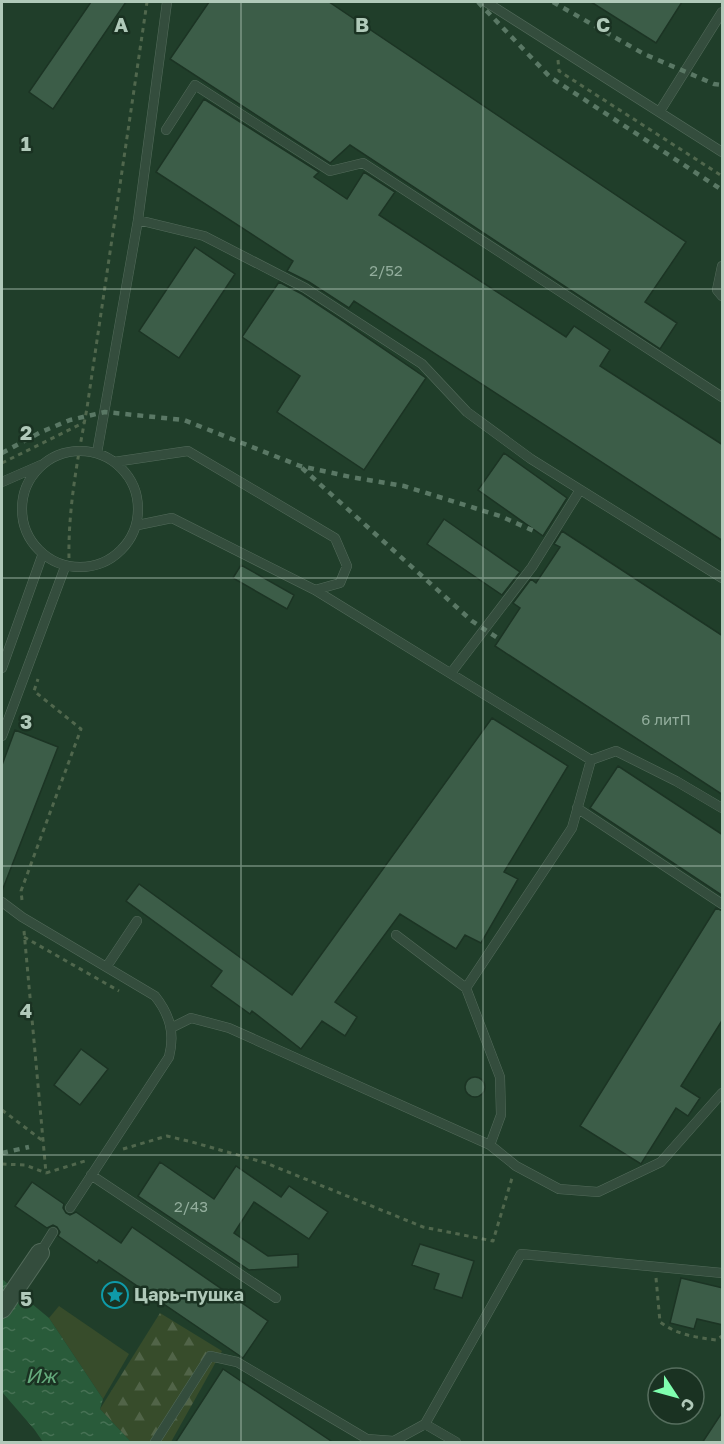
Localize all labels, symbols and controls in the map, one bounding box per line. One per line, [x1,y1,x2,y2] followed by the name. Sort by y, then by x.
[114,12,128,36] text: A
[355,12,369,36] text: B
[596,12,610,36] text: C
[21,131,31,155] text: 1
[369,261,403,279] house number: 2/52
[20,420,32,444] text: 2
[20,709,32,733] text: 3
[641,710,691,728] house number: 6 литП
[20,998,32,1022] text: 4
[174,1197,208,1215] house number: 2/43
[100,1280,130,1310] place icon: Царь-пушка
[134,1283,244,1305] place label: Царь-пушка
[20,1286,32,1310] text: 5
[25,1363,59,1387] water label: Иж
[646,1366,706,1426] north arrow
[677,1394,700,1415] text: С

